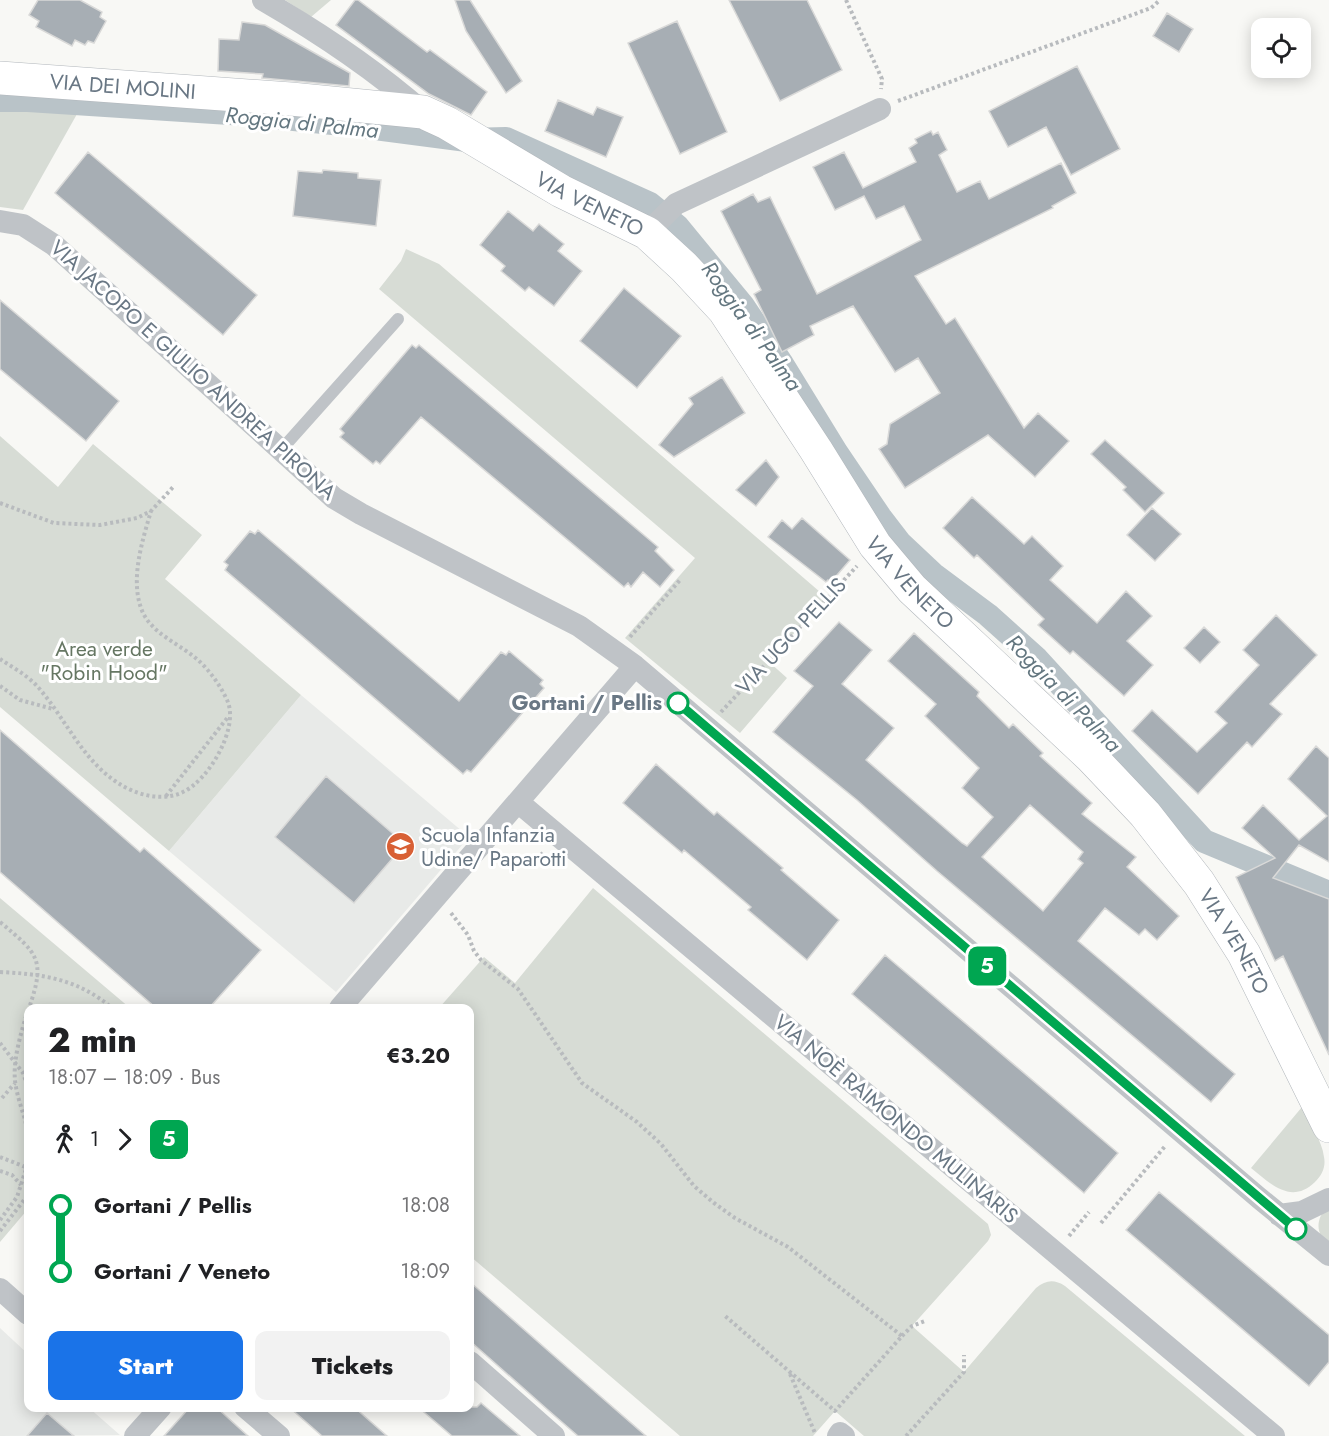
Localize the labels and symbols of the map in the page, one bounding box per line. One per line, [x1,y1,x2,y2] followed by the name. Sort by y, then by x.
[49,67,197,107] street label: VIA DEI MOLINI
[224,98,380,146] water label: Roggia di Palma
[530,164,649,244] street label: VIA VENETO
[43,233,343,507] street label: VIA JACOPO E GIULIO ANDREA PIRONA
[694,254,810,398] water label: Roggia di Palma
[858,531,961,636] street label: VIA VENETO
[729,571,853,701] street label: VIA UGO PELLIS
[999,627,1129,759] water label: Roggia di Palma
[40,634,168,688] park label: Area verde "Robin Hood"
[511,688,662,718] place label: Gortani / Pellis
[667,692,689,714] marker: Gortani / Pellis
[421,820,566,874] place label: Scuola Infanzia Udine/ Paparotti
[384,831,416,863] school or university icon: Scuola Infanzia Udine/ Paparotti
[1191,883,1277,999] street label: VIA VENETO
[968,946,1006,986] line badge: 5
[767,1008,1025,1230] street label: VIA NOÈ RAIMONDO MULINARIS
[1285,1218,1307,1240] unlabelled marker

